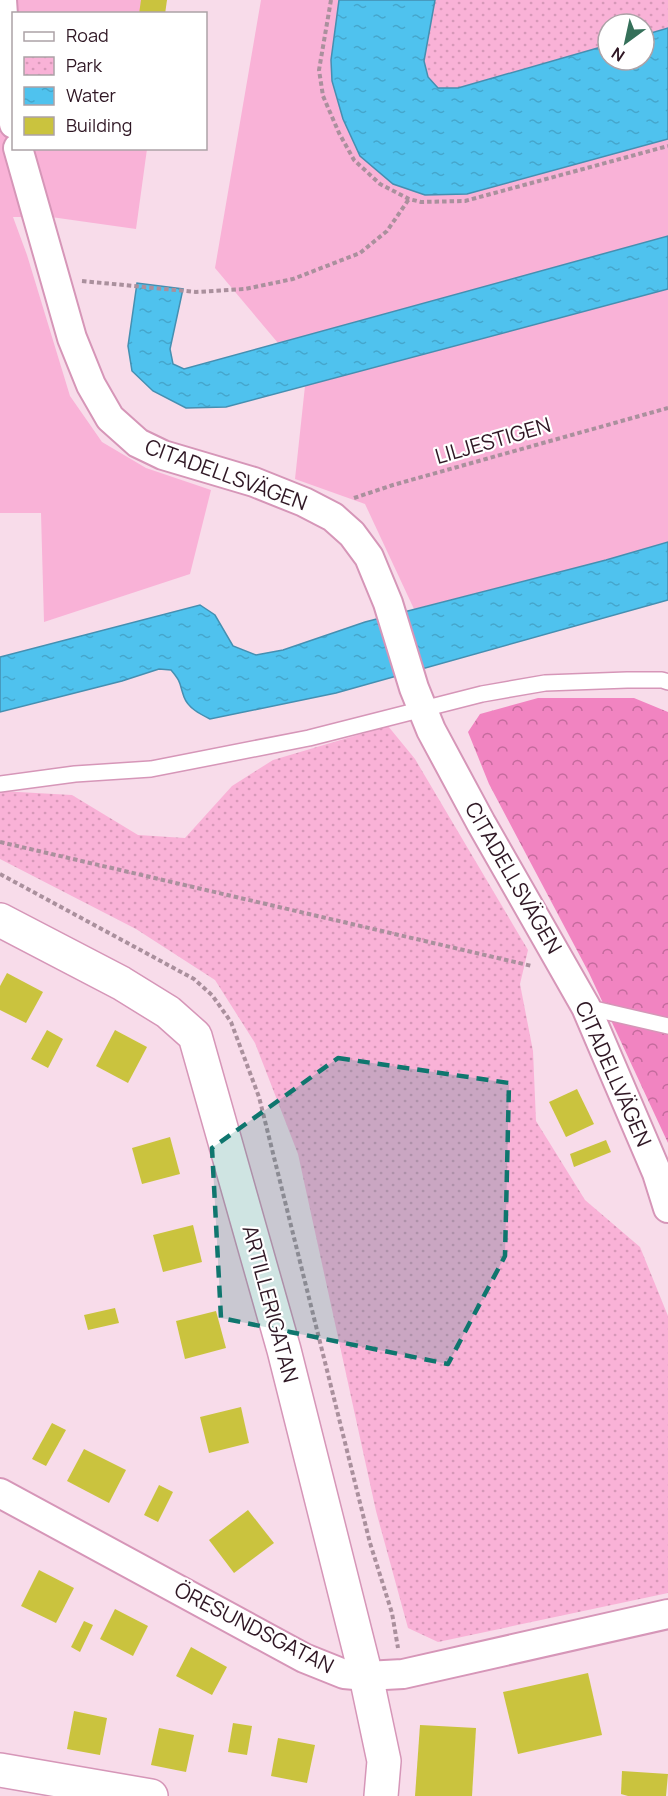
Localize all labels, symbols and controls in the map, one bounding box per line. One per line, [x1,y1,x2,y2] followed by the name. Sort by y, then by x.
[12,12,207,150] legend
[596,12,656,72] north arrow
[66,23,109,47] text: Road
[607,42,629,67] text: N
[66,53,103,77] text: Park
[66,83,116,107] text: Water
[66,113,132,137] text: Building
[432,410,554,470] street label: LILJESTIGEN
[141,432,311,516] street label: CITADELLSVÄGEN
[459,797,569,958] street label: CITADELLSVÄGEN
[569,996,659,1151] street label: CITADELLVÄGEN
[237,1222,305,1385] street label: ARTILLERIGATAN
[170,1575,339,1679] street label: ÖRESUNDSGATAN

